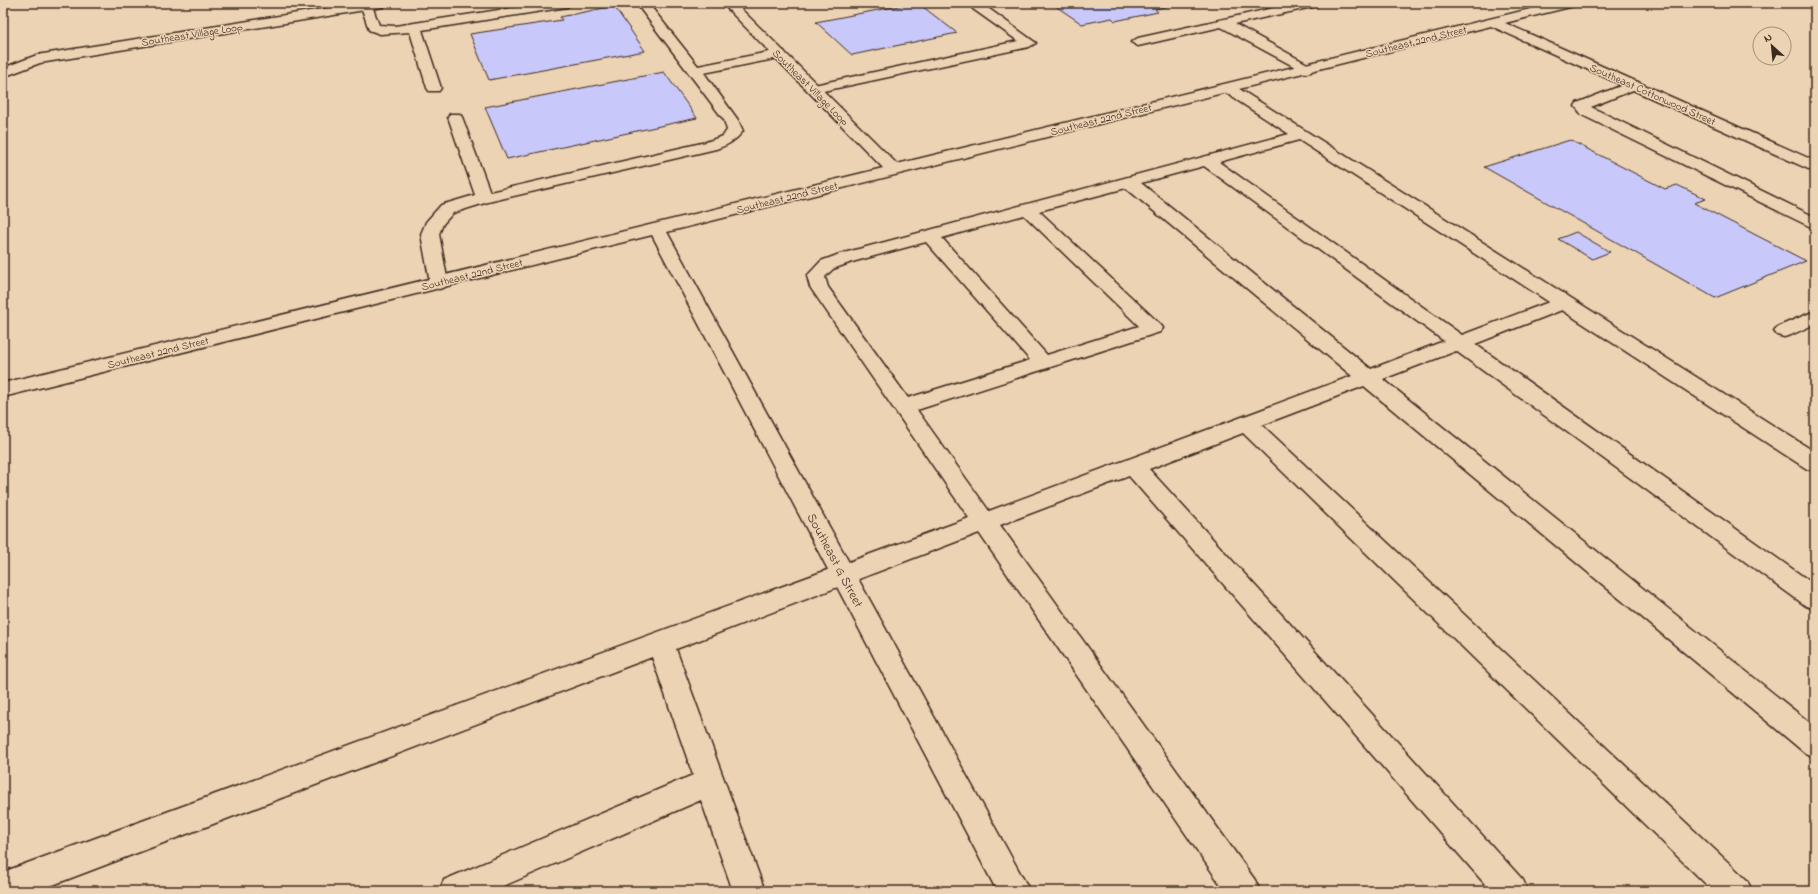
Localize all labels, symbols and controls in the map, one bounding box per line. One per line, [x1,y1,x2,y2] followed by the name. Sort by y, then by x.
[140,19,244,52] street label: Southeast Village Loop
[1364,22,1469,62] street label: Southeast 22nd Street
[1752,26,1792,66] north arrow
[1761,29,1775,47] text: N
[768,46,852,130] street label: Southeast Village Loop
[1587,60,1718,130] street label: Southeast Cottonwood Street
[1049,100,1154,140] street label: Southeast 22nd Street
[735,178,840,218] street label: Southeast 22nd Street
[420,255,525,295] street label: Southeast 22nd Street
[106,333,211,373] street label: Southeast 22nd Street
[802,510,868,612] street label: Southeast G Street

